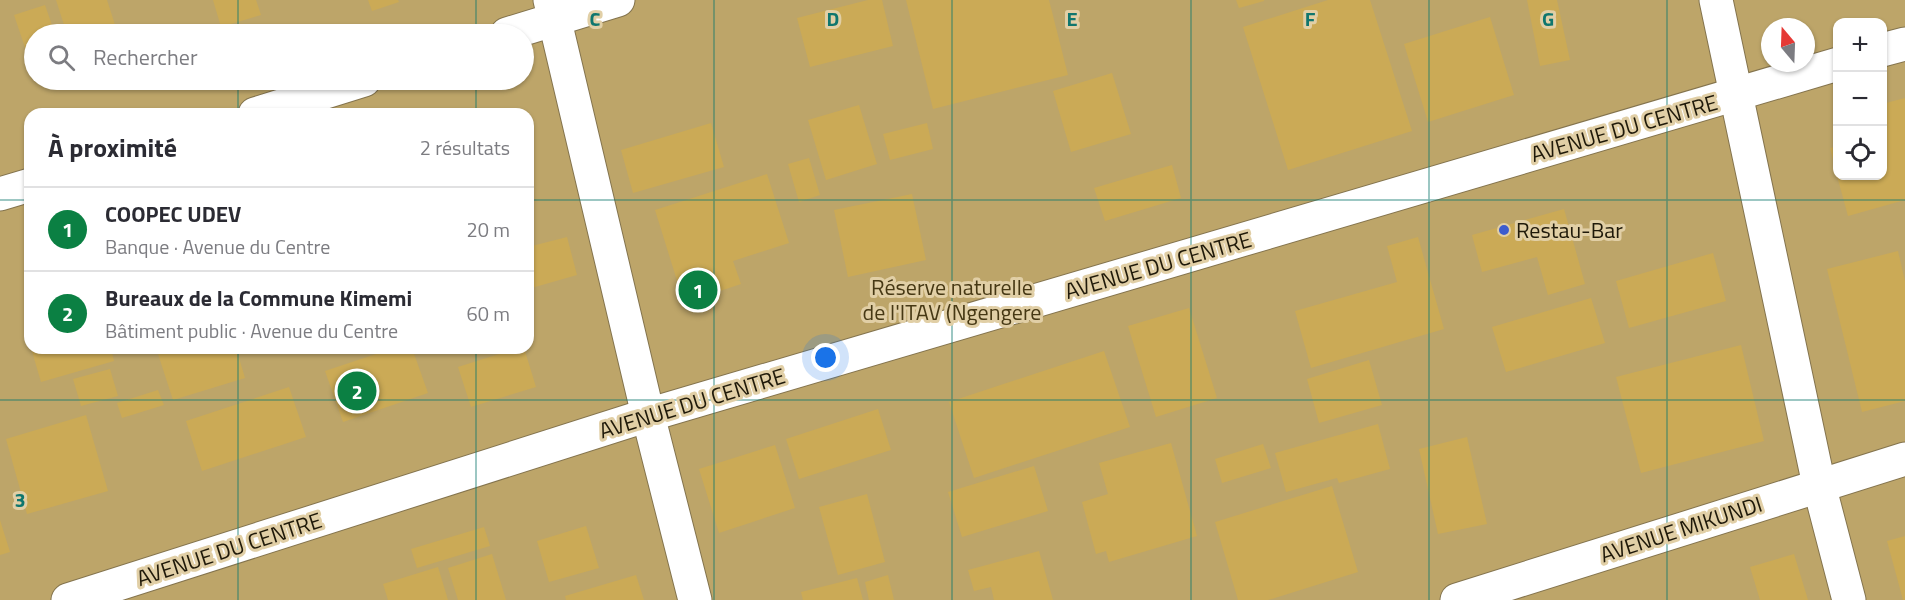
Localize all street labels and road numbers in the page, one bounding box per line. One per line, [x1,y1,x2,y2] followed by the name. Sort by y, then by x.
[1527,85,1721,171] street label: AVENUE DU CENTRE
[1061,222,1255,308] street label: AVENUE DU CENTRE
[595,359,789,447] street label: AVENUE DU CENTRE
[1596,487,1766,571] street label: AVENUE MIKUNDI
[132,503,326,595] street label: AVENUE DU CENTRE

